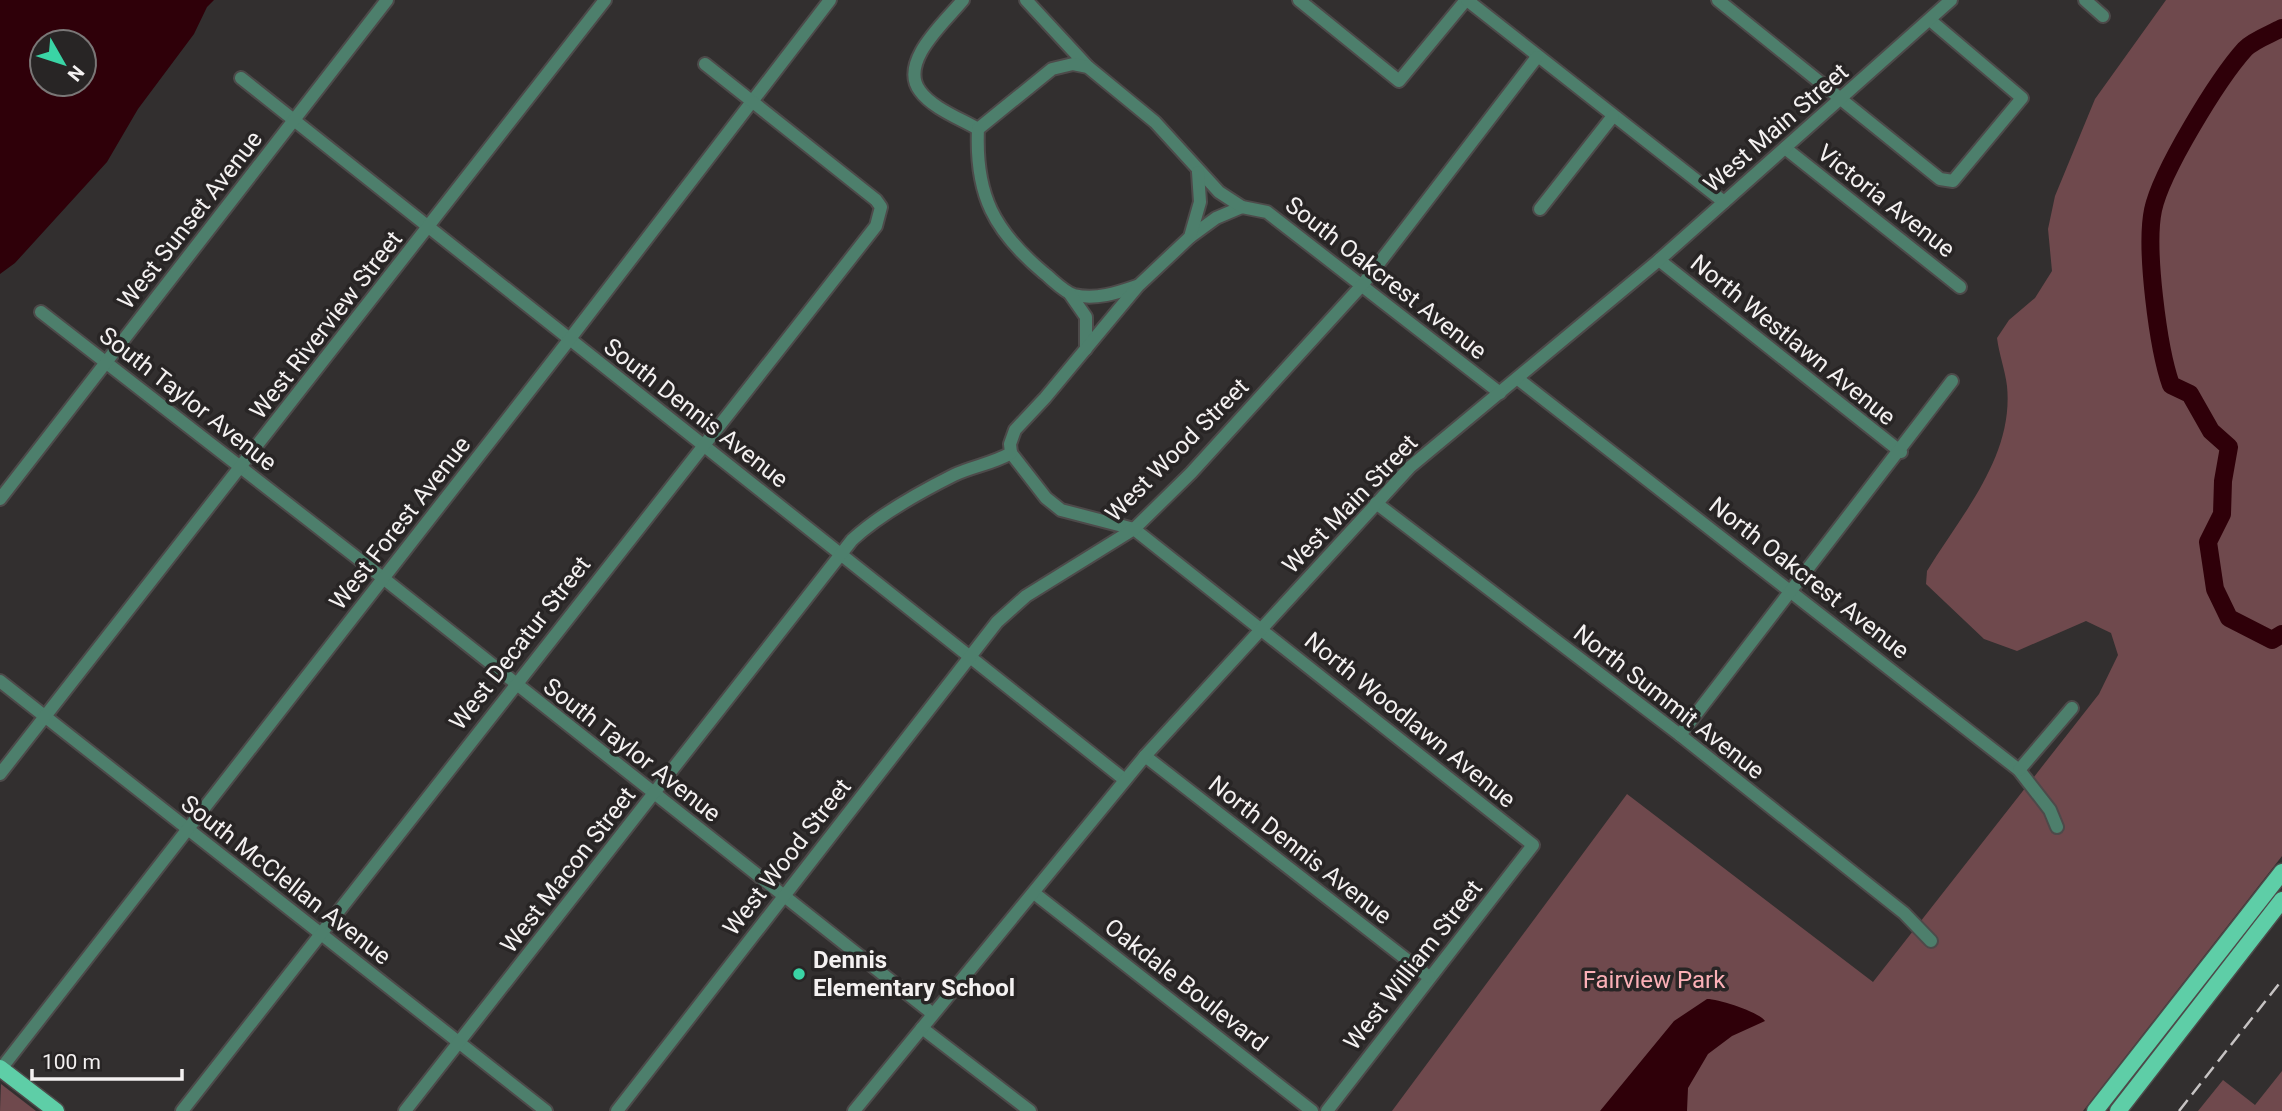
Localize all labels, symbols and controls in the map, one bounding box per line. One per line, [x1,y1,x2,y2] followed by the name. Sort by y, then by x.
[28,28,98,98] north arrow
[1698,58,1854,198] street label: West Main Street
[63,61,89,86] text: N
[112,125,268,315] street label: West Sunset Avenue
[1812,139,1960,263] street label: Victoria Avenue
[1280,191,1492,365] street label: South Oakcrest Avenue
[244,225,408,424] street label: West Riverview Street
[1685,249,1901,431] street label: North Westlawn Avenue
[94,321,282,477] street label: South Taylor Avenue
[598,332,794,494] street label: South Dennis Avenue
[1100,372,1255,527] street label: West Wood Street
[1277,429,1423,579] street label: West Main Street
[324,431,476,615] street label: West Forest Avenue
[1703,491,1915,665] street label: North Oakcrest Avenue
[444,551,597,735] street label: West Decatur Street
[1568,619,1770,785] street label: North Summit Avenue
[1299,626,1521,814] street label: North Woodlawn Avenue
[538,672,726,828] street label: South Taylor Avenue
[1203,770,1397,930] street label: North Dennis Avenue
[717,773,857,941] street label: West Wood Street
[495,781,641,958] street label: West Macon Street
[176,789,396,971] street label: South McClellan Avenue
[1338,874,1488,1056] street label: West William Street
[1099,913,1273,1057] street label: Oakdale Boulevard
[813,946,1015,1002] place label: Dennis Elementary School
[791,966,807,982] marker: Dennis Elementary School
[1583,966,1726,994] park label: Fairview Park
[32,1038,182,1082] scale bar
[42,1050,101,1074] text: 100 m

